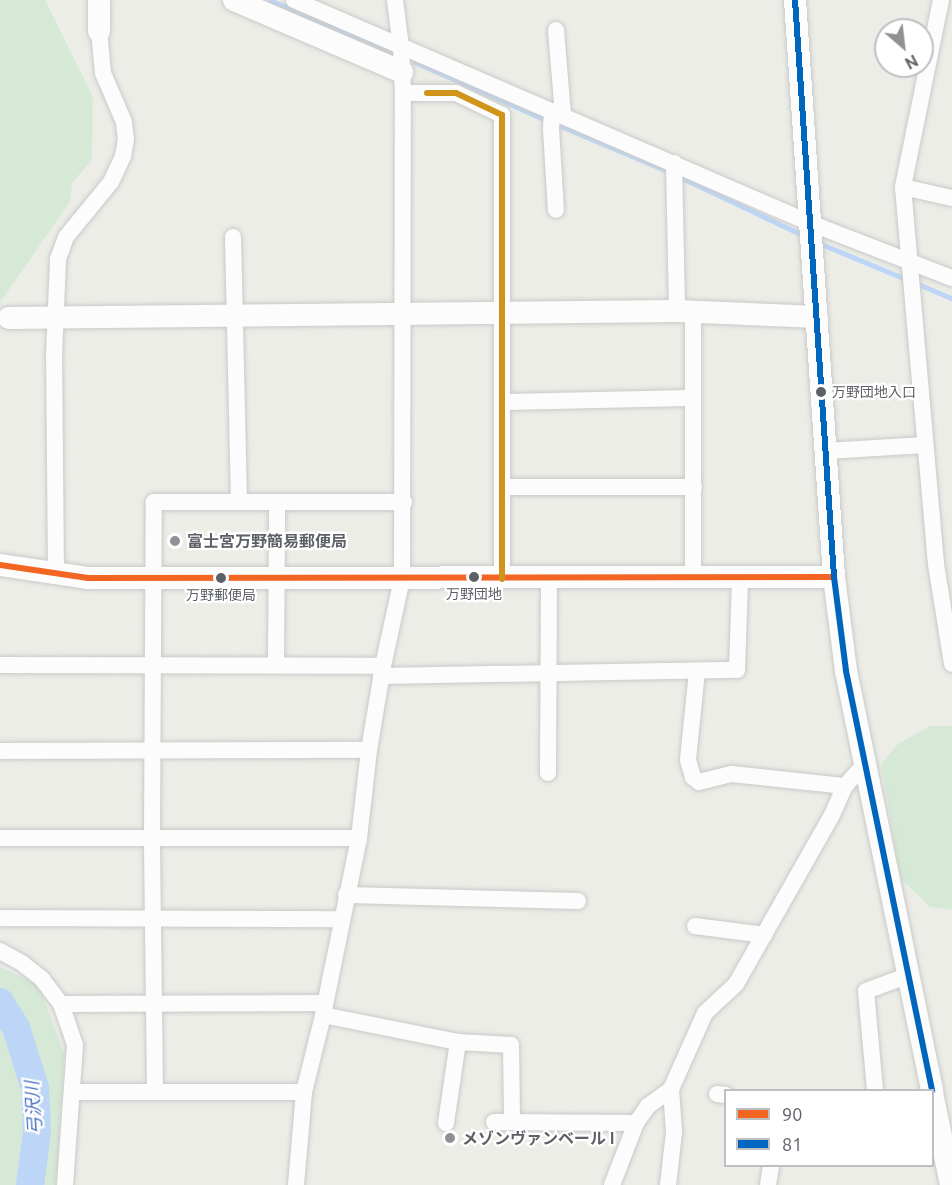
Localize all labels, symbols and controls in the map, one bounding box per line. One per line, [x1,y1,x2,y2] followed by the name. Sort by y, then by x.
[874,18,934,78] north arrow
[902,51,921,73] text: N
[832,384,916,400] place label: 万野団地入口
[815,386,827,398] marker: 万野団地入口
[187,531,347,551] place label: 富士宮万野簡易郵便局
[168,534,182,548] marker: 富士宮万野簡易郵便局
[468,571,480,583] marker: 万野団地
[215,572,227,584] marker: 万野郵便局
[446,586,502,602] place label: 万野団地
[186,587,256,603] place label: 万野郵便局
[20,1080,46,1136] water label: 弓沢川
[724,1089,934,1167] legend
[782,1104,802,1124] text: 90
[462,1128,615,1148] place label: メゾンヴァンベール I
[443,1131,457,1145] marker: メゾンヴァンベール I
[782,1134,802,1154] text: 81

